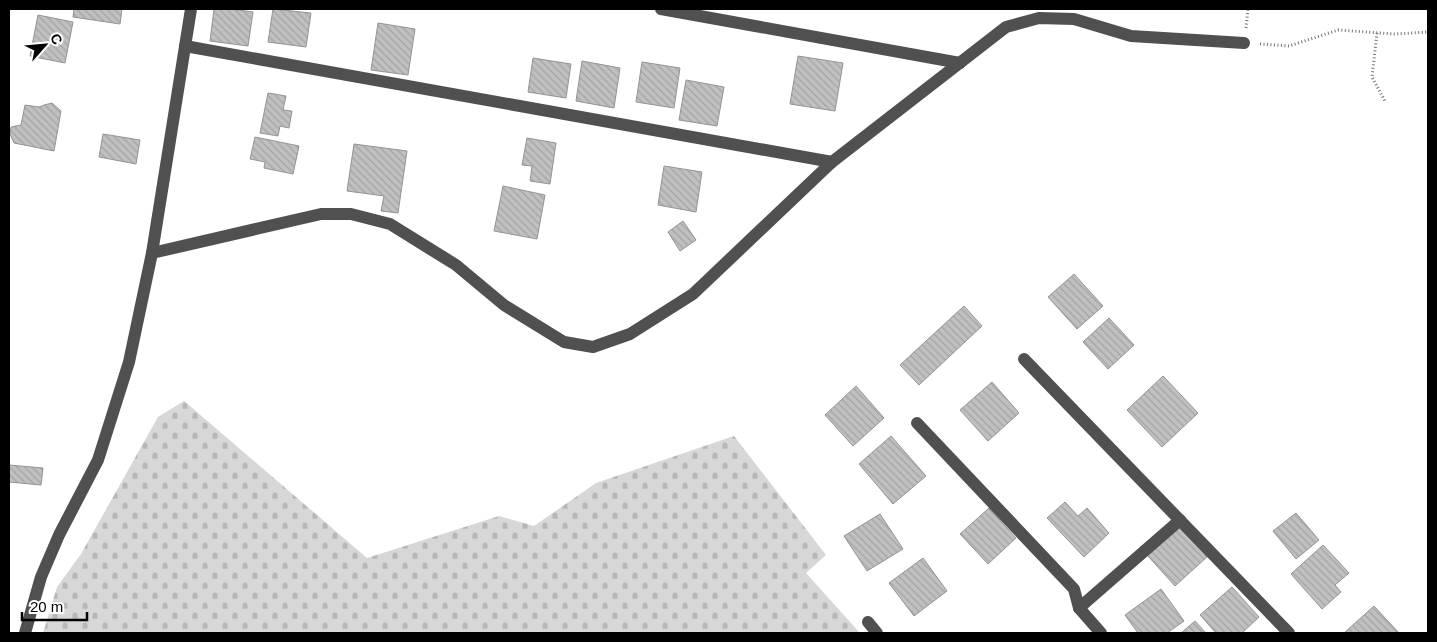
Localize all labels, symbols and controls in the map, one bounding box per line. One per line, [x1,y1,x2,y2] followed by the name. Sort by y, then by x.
[20,20,70,70] north arrow
[47,31,66,47] text: С
[22,590,88,622] scale bar
[30,598,63,615] text: 20 m

